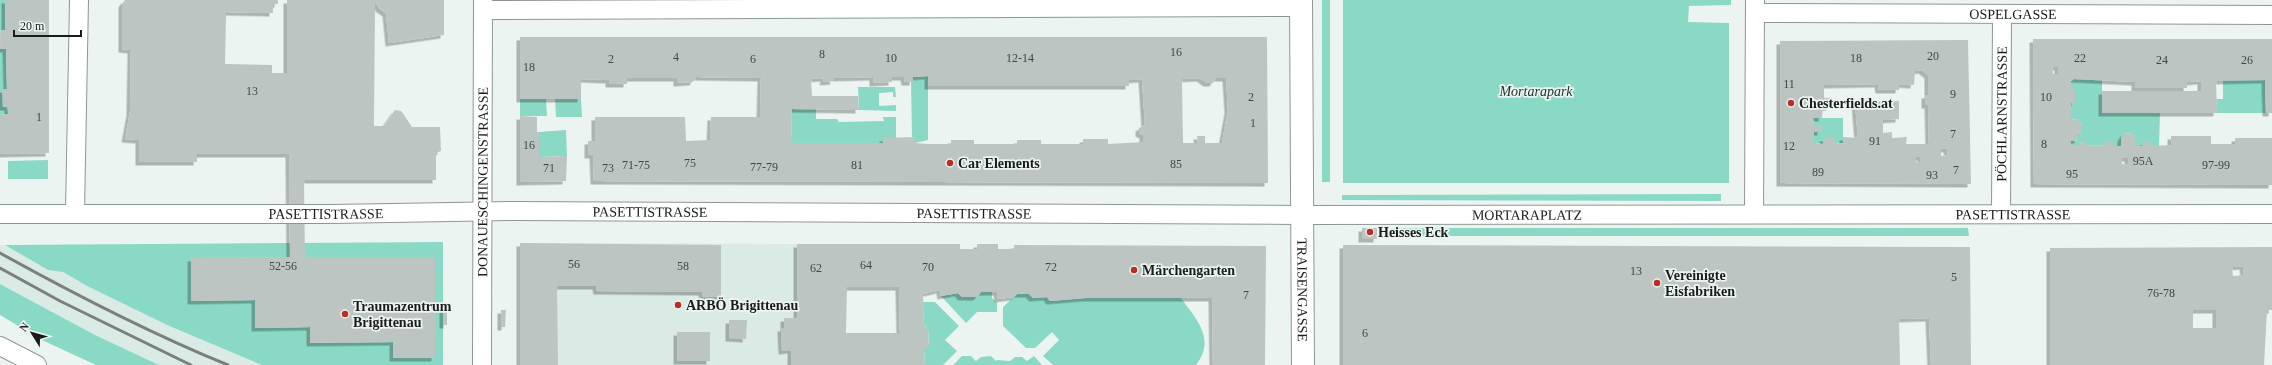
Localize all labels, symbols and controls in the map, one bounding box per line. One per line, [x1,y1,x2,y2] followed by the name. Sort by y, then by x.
[1969,6,2057,22] street label: OSPELGASSE
[14,12,81,38] scale bar
[20,19,45,33] text: 20 m
[1170,45,1182,59] house number: 16
[1993,46,2009,182] street label: PÖCHLARNSTRASSE
[819,47,825,61] house number: 8
[1927,49,1939,63] house number: 20
[673,50,679,64] house number: 4
[885,51,897,65] house number: 10
[1006,51,1034,65] house number: 12-14
[1850,51,1862,65] house number: 18
[2074,51,2086,65] house number: 22
[608,52,614,66] house number: 2
[750,52,756,66] house number: 6
[2156,53,2168,67] house number: 24
[2241,53,2253,67] house number: 26
[523,60,535,74] house number: 18
[1783,77,1795,91] house number: 11
[246,84,258,98] house number: 13
[1498,84,1573,99] park label: Mortarapark
[475,87,490,277] street label: DONAUESCHINGENSTRASSE
[1950,87,1956,101] house number: 9
[1248,90,1254,104] house number: 2
[2040,90,2052,104] house number: 10
[1799,96,1893,111] place label: Chesterfields.at
[1786,98,1796,108] marker: Chesterfields.at
[36,110,42,124] house number: 1
[1250,116,1256,130] house number: 1
[1950,127,1956,141] house number: 7
[1869,134,1881,148] house number: 91
[2041,137,2047,151] house number: 8
[523,138,535,152] house number: 16
[1783,139,1795,153] house number: 12
[2133,154,2154,168] house number: 95A
[684,156,696,170] house number: 75
[958,156,1040,171] place label: Car Elements
[1170,157,1182,171] house number: 85
[622,158,650,172] house number: 71-75
[851,158,863,172] house number: 81
[945,158,955,168] marker: Car Elements
[2202,158,2230,172] house number: 97-99
[750,160,778,174] house number: 77-79
[543,161,555,175] house number: 71
[602,161,614,175] house number: 73
[1953,163,1959,177] house number: 7
[1812,165,1824,179] house number: 89
[2066,167,2078,181] house number: 95
[1926,168,1938,182] house number: 93
[593,204,707,219] street label: PASETTISTRASSE
[269,206,384,222] street label: PASETTISTRASSE
[917,206,1031,221] street label: PASETTISTRASSE
[1472,207,1582,222] street label: MORTARAPLATZ
[1956,207,2070,222] street label: PASETTISTRASSE
[1378,225,1449,240] place label: Heisses Eck
[1365,227,1375,237] marker: Heisses Eck
[1295,238,1310,342] street label: TRAISENGASSE
[568,257,580,271] house number: 56
[860,258,872,272] house number: 64
[269,259,297,273] house number: 52-56
[677,259,689,273] house number: 58
[922,260,934,274] house number: 70
[1045,260,1057,274] house number: 72
[810,261,822,275] house number: 62
[1142,263,1235,278] place label: Märchengarten
[1630,264,1642,278] house number: 13
[1129,265,1139,275] marker: Märchengarten
[1665,268,1735,299] place label: Vereinigte Eisfabriken
[1951,270,1957,284] house number: 5
[1652,278,1662,288] marker: Vereinigte Eisfabriken
[2147,286,2175,300] house number: 76-78
[1243,288,1249,302] house number: 7
[686,297,799,313] place label: ARBÖ Brigittenau
[353,299,452,330] place label: Traumazentrum Brigittenau
[673,300,683,310] marker: ARBÖ Brigittenau
[340,309,350,319] marker: Traumazentrum Brigittenau
[12,313,52,353] north arrow
[17,320,31,334] text: N
[1362,326,1368,340] house number: 6

